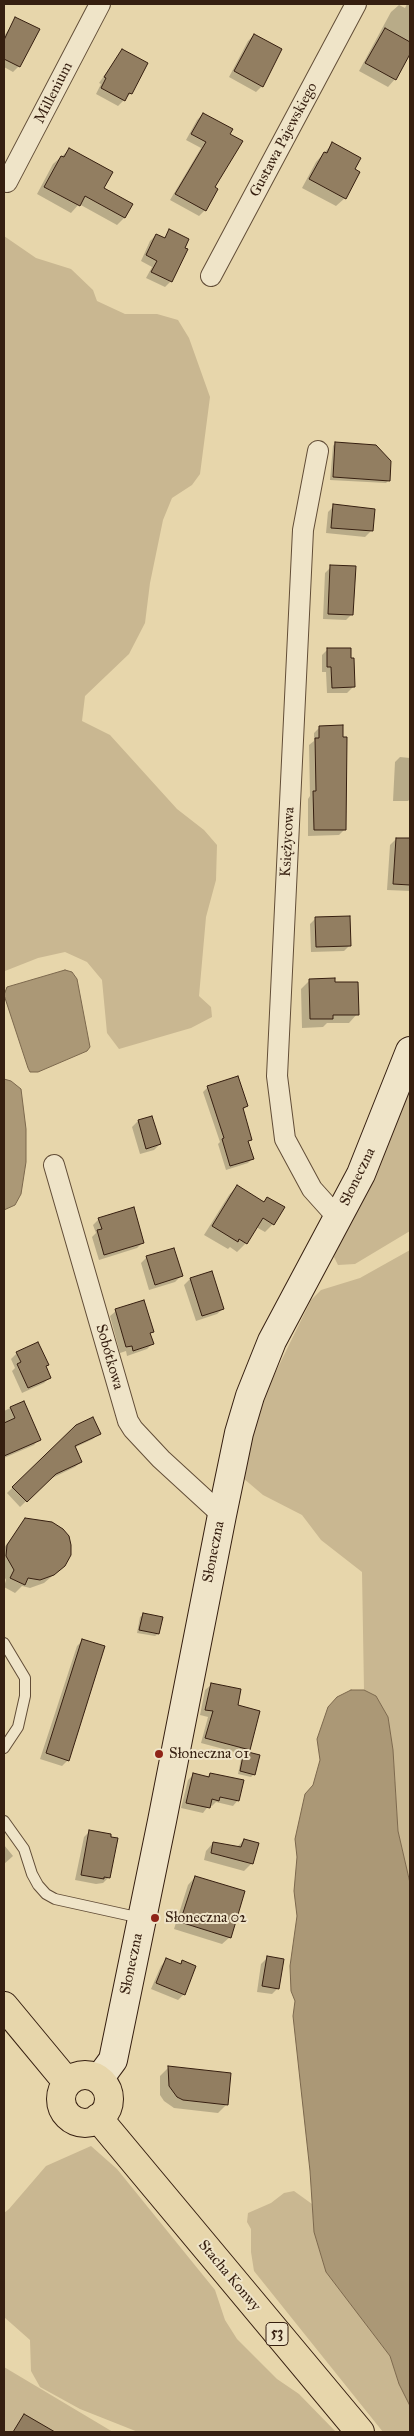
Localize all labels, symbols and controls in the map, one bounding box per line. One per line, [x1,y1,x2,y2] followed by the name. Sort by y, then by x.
[31,59,77,127] street label: Millenium
[246,80,322,200] street label: Gustawa Pajewskiego
[277,806,299,878] street label: Księżycowa
[336,1145,380,1209] street label: Słoneczna
[91,1322,127,1392] street label: Sobótkowa
[199,1520,229,1584] street label: Słoneczna
[169,1745,249,1763] place label: Słoneczna 01
[153,1748,165,1760] marker: Słoneczna 01
[165,1909,247,1927] place label: Słoneczna 02
[149,1912,161,1924] marker: Słoneczna 02
[117,1932,147,1996] street label: Słoneczna
[194,2237,264,2315] street label: Stacha Konwy
[266,2322,288,2346] road number: 53

